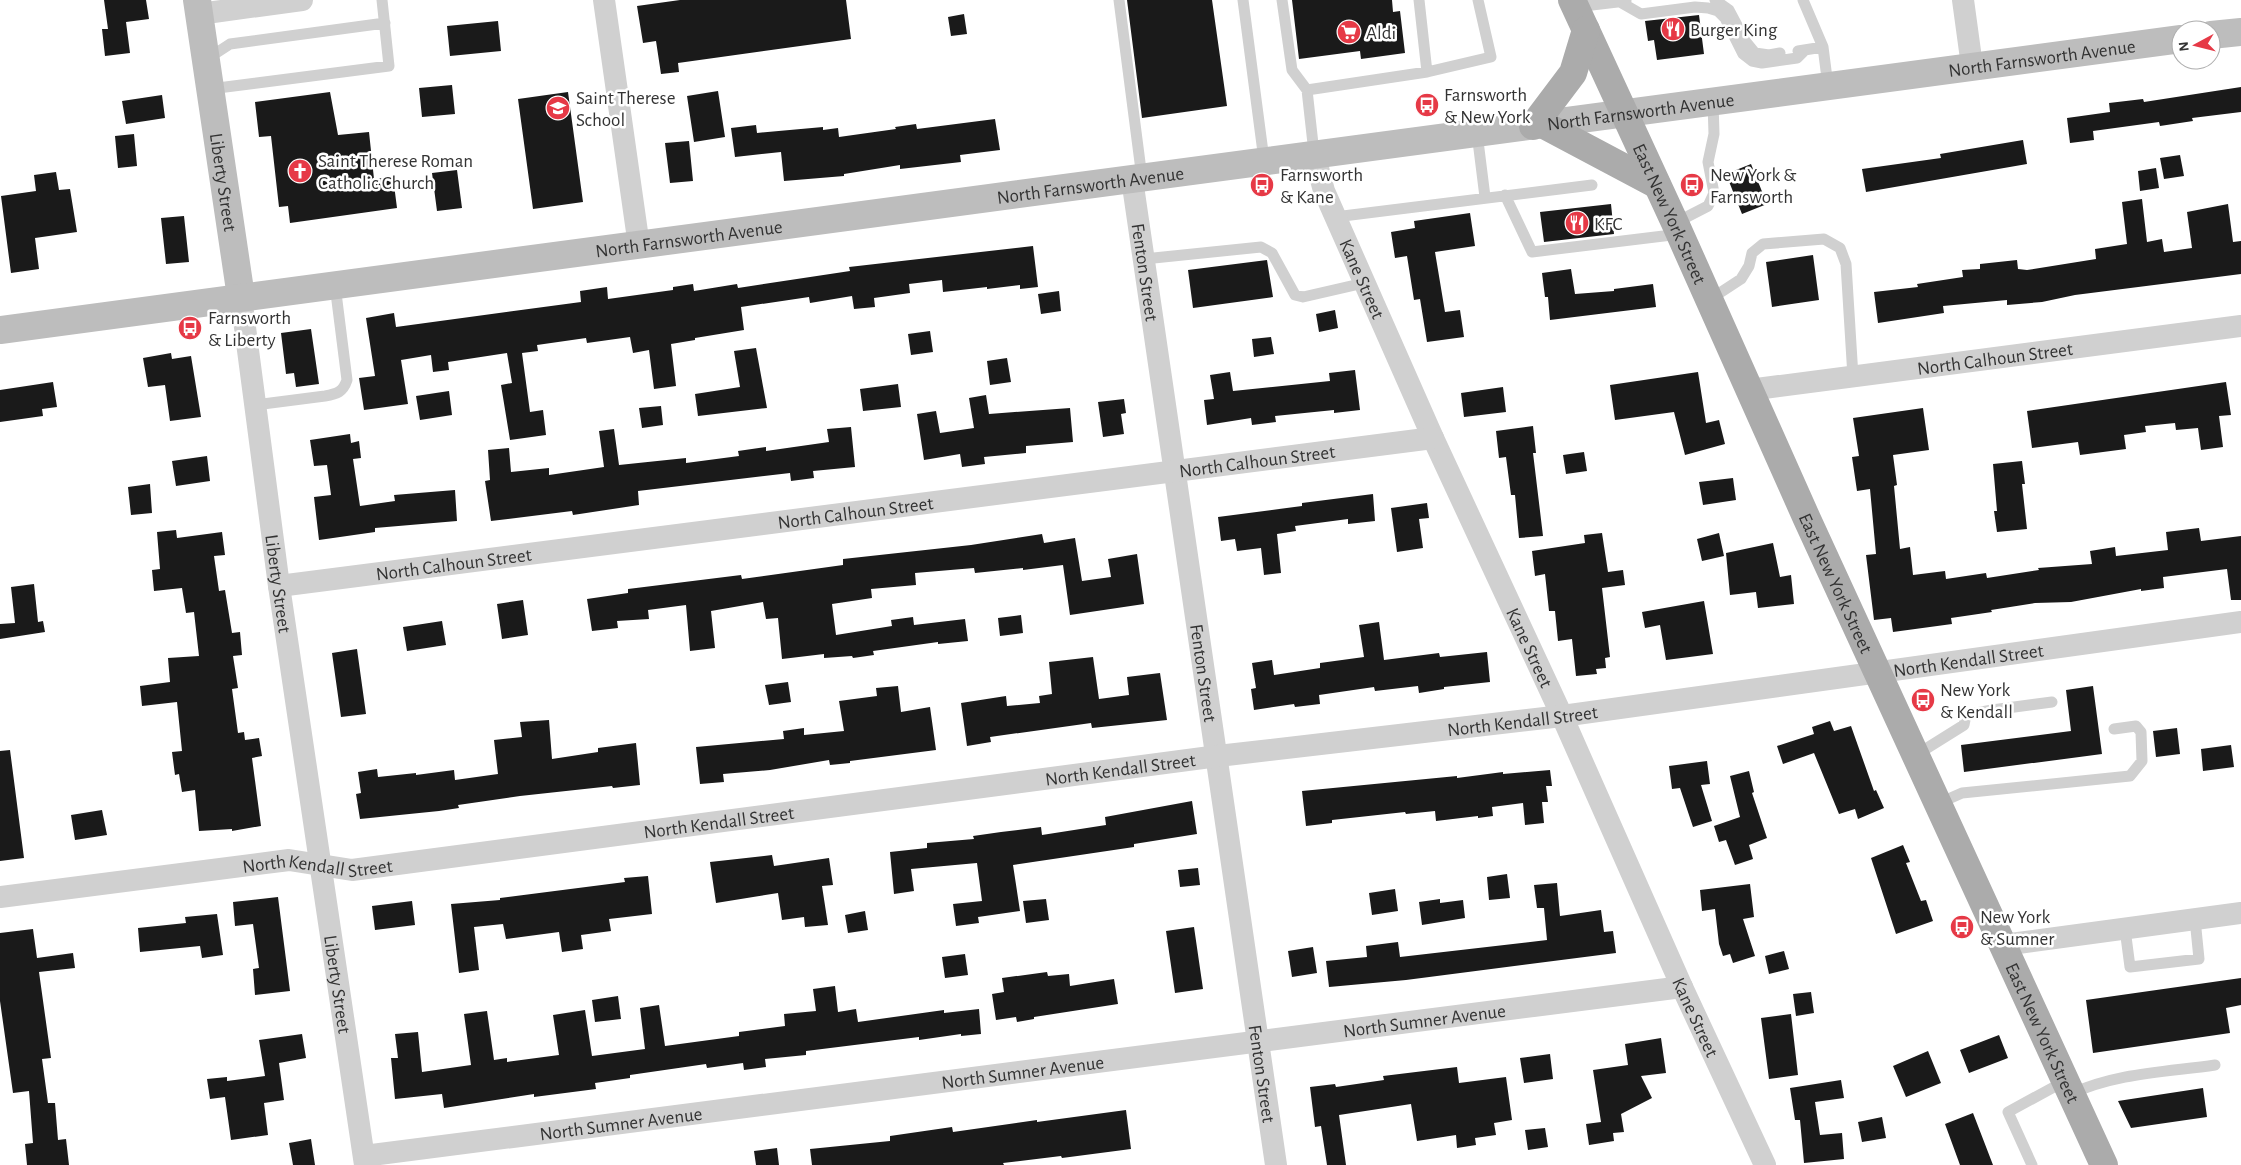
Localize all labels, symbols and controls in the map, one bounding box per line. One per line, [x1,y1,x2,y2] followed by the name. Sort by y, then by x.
[1660,16,1686,42] restaurant icon: Burger King
[1336,19,1362,45] supermarket icon: Aldi
[2171,20,2221,70] north arrow
[1690,21,1778,40] place label: Burger King
[1366,24,1396,43] place label: Aldi
[1947,37,2137,81] street label: North Farnsworth Avenue
[2177,41,2192,52] text: N
[1444,86,1531,127] place label: Farnsworth & New York
[576,89,675,130] place label: Saint Therese School
[1546,91,1735,134] street label: North Farnsworth Avenue
[1414,92,1440,118] bus stop icon: Farnsworth & New York
[545,95,571,121] school or university icon: Saint Therese School
[206,132,239,233] street label: Liberty Street
[1629,141,1709,287] street label: East New York Street
[318,152,473,193] place label: Saint Therese Roman Catholic Church
[287,158,313,184] church icon: Saint Therese Roman Catholic Church
[996,164,1185,208] street label: North Farnsworth Avenue
[1280,166,1363,207] place label: Farnsworth & Kane
[1710,166,1796,207] place label: New York & Farnsworth
[1249,172,1275,198] bus stop icon: Farnsworth & Kane
[1679,172,1705,198] bus stop icon: New York & Farnsworth
[1564,210,1590,236] restaurant icon: KFC
[1594,215,1623,234] place label: KFC
[594,218,784,261] street label: North Farnsworth Avenue
[1128,222,1161,322] street label: Fenton Street
[1335,236,1387,322] street label: Kane Street
[208,309,291,350] place label: Farnsworth & Liberty
[177,315,203,341] bus stop icon: Farnsworth & Liberty
[1916,340,2074,379] street label: North Calhoun Street
[1178,443,1336,481] street label: North Calhoun Street
[776,494,934,533] street label: North Calhoun Street
[1795,511,1875,656] street label: East New York Street
[261,533,294,634] street label: Liberty Street
[375,546,533,584] street label: North Calhoun Street
[1502,605,1555,691] street label: Kane Street
[1186,623,1219,723] street label: Fenton Street
[1892,641,2045,681] street label: North Kendall Street
[1940,681,2013,722] place label: New York & Kendall
[1910,687,1936,713] bus stop icon: New York & Kendall
[1446,703,1599,740] street label: North Kendall Street
[1044,751,1197,790] street label: North Kendall Street
[643,804,795,843] street label: North Kendall Street
[241,852,394,881] street label: North Kendall Street
[1980,908,2055,949] place label: New York & Sumner
[1949,914,1975,940] bus stop icon: New York & Sumner
[320,934,353,1035] street label: Liberty Street
[2001,960,2082,1106] street label: East New York Street
[1668,975,1721,1060] street label: Kane Street
[1342,1002,1507,1041] street label: North Sumner Avenue
[1245,1023,1278,1124] street label: Fenton Street
[940,1053,1105,1093] street label: North Sumner Avenue
[539,1105,704,1144] street label: North Sumner Avenue

